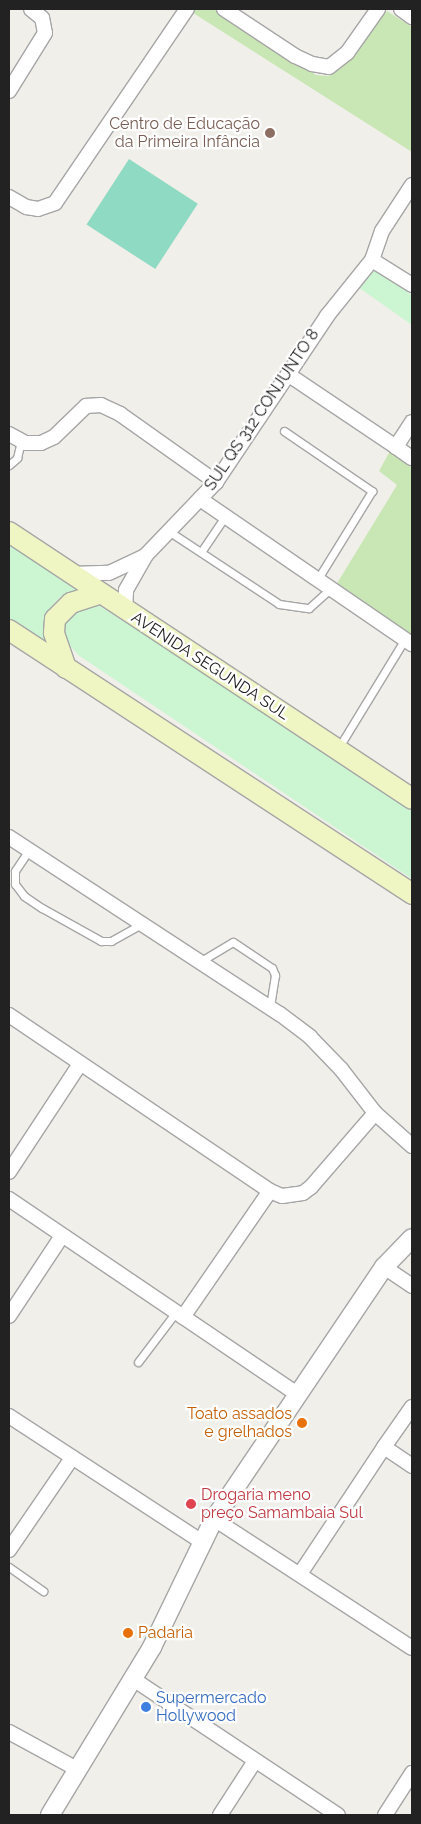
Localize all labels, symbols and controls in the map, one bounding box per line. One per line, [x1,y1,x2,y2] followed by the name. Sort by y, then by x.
[109,114,260,152] place label: Centro de Educação da Primeira Infância
[264,127,276,139] marker: Centro de Educação da Primeira Infância
[201,325,323,495] street label: SUL QS 312 CONJUNTO 8
[127,608,293,724] street label: AVENIDA SEGUNDA SUL
[187,1404,292,1442] place label: Toato assados e grelhados
[296,1417,308,1429] marker: Toato assados e grelhados
[201,1485,363,1523] place label: Drogaria meno preço Samambaia Sul
[185,1498,197,1510] marker: Drogaria meno preço Samambaia Sul
[138,1623,193,1643] place label: Padaria
[122,1627,134,1639] marker: Padaria
[156,1688,267,1726] place label: Supermercado Hollywood
[140,1701,152,1713] marker: Supermercado Hollywood

